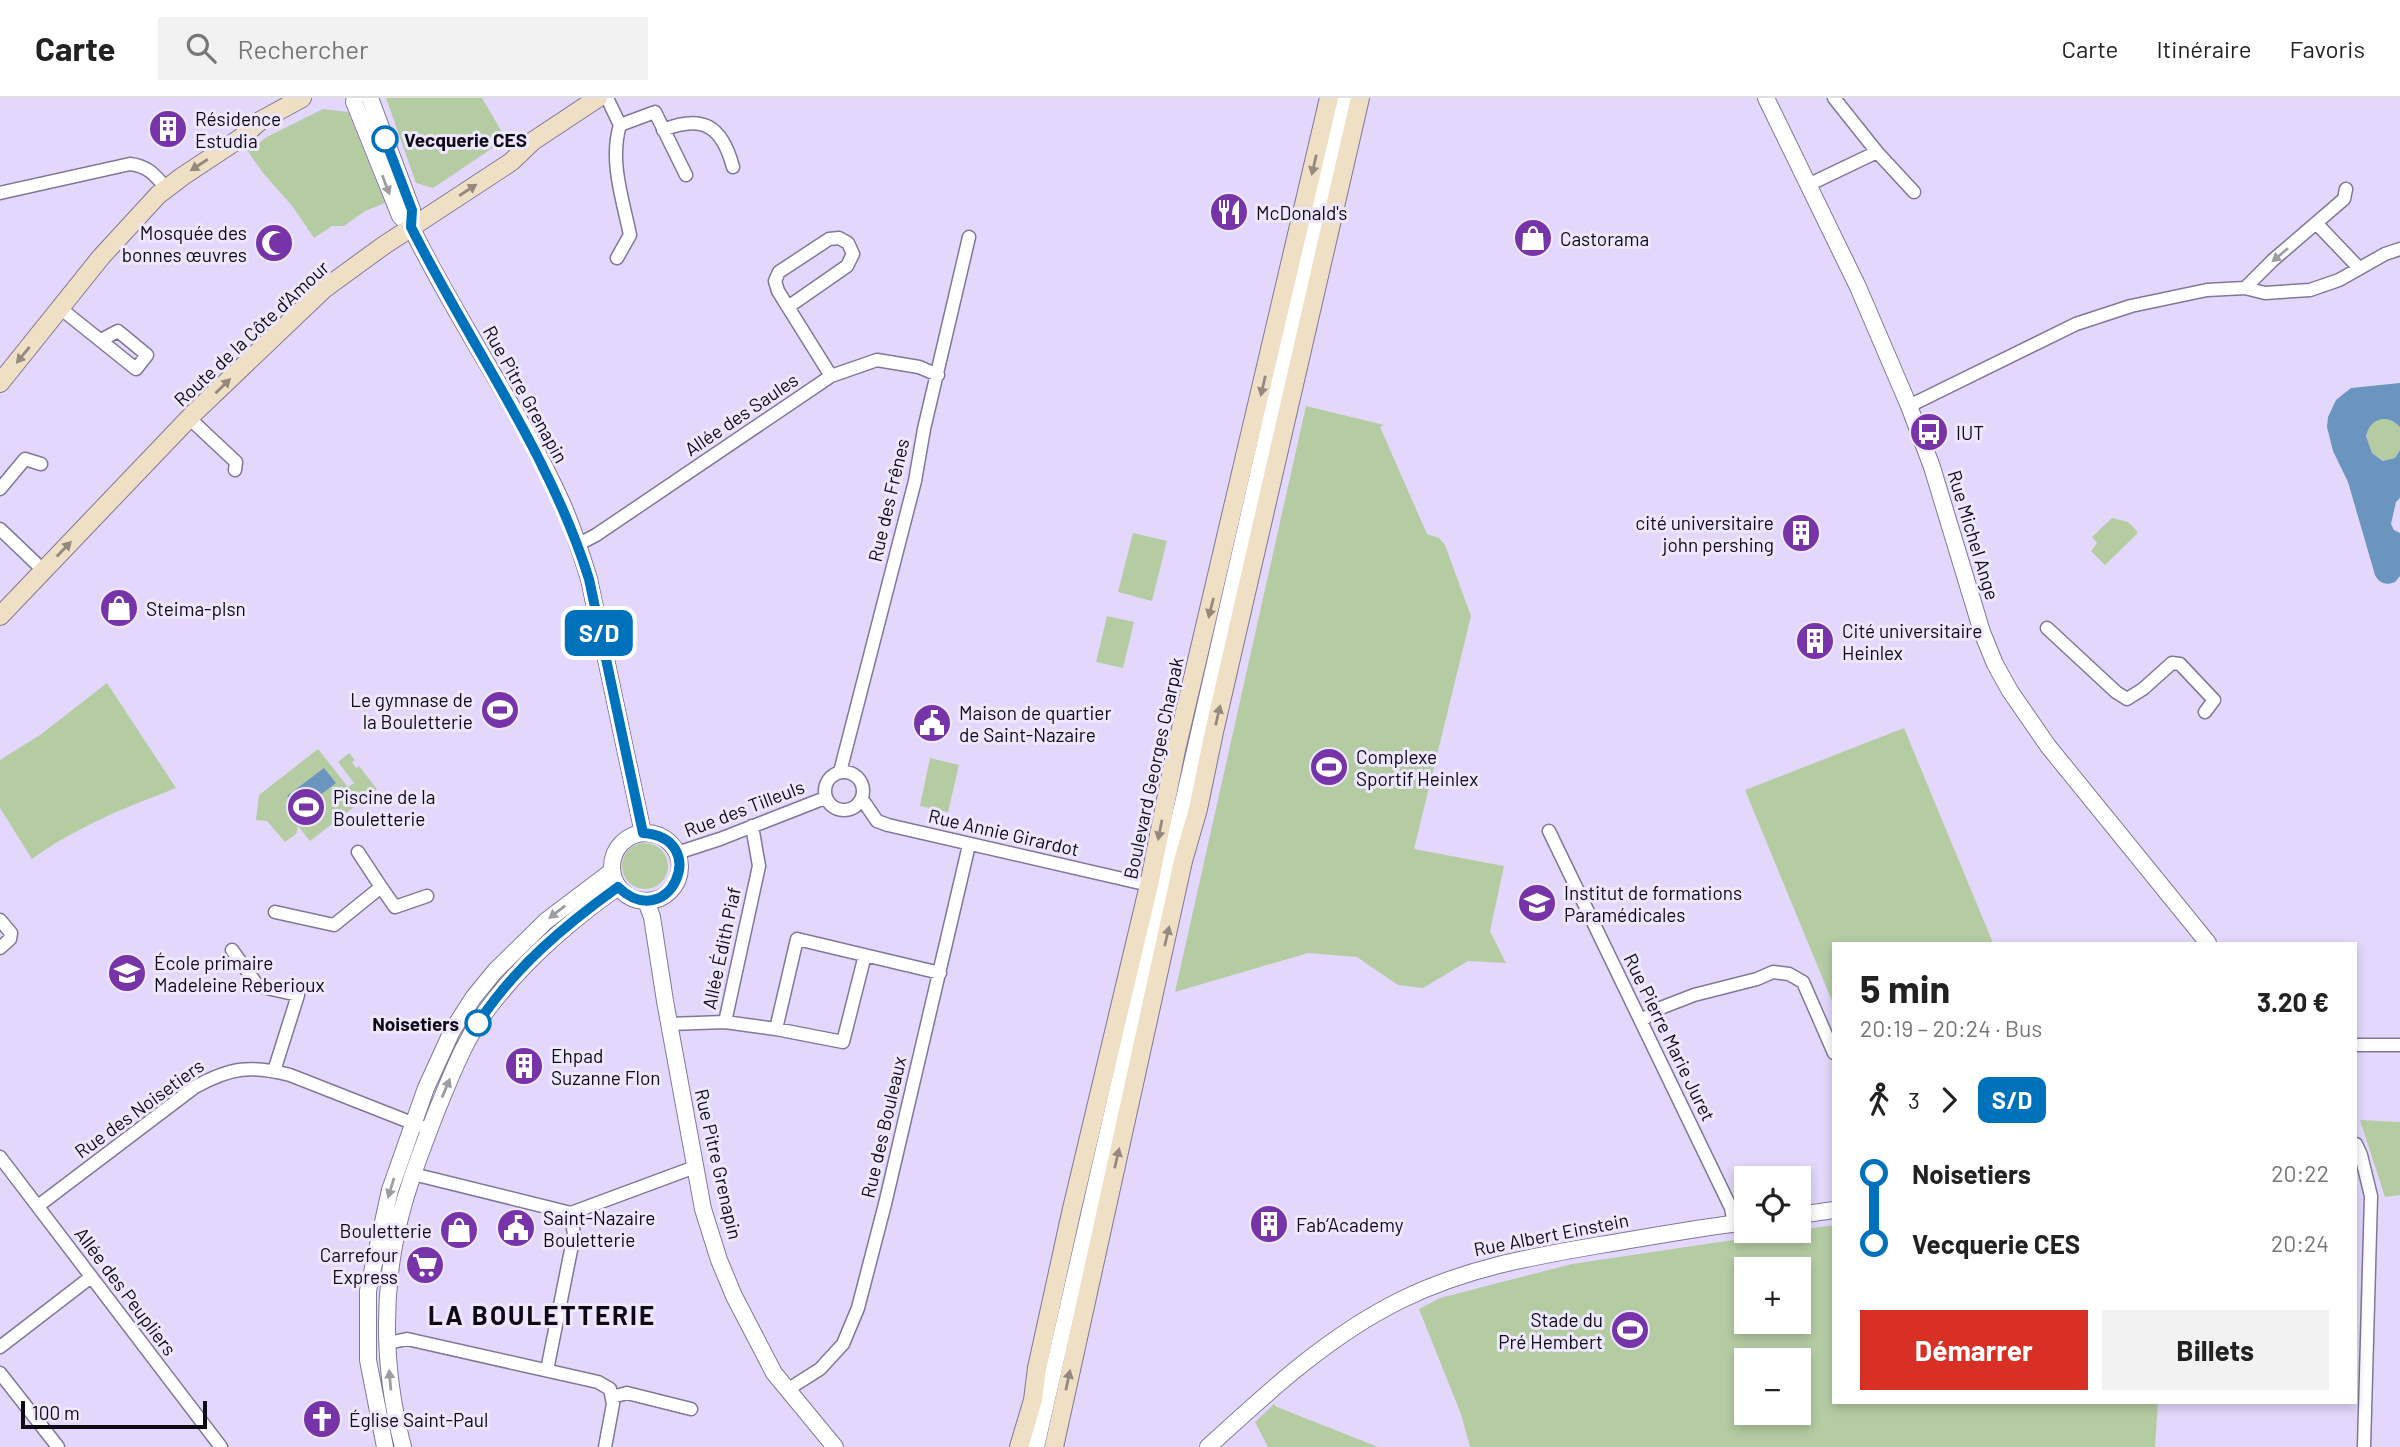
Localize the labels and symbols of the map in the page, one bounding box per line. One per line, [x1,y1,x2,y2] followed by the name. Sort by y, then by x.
[195,107,281,152] place label: Résidence Estudia
[147,108,189,150] building icon: Résidence Estudia
[372,126,398,152] marker: Vecquerie CES
[404,128,527,151] place label: Vecquerie CES
[1308,154,1319,176] one-way arrow
[190,158,209,171] one-way arrow
[381,174,392,195] one-way arrow
[459,183,478,196] one-way arrow
[1208,191,1250,233] restaurant icon: McDonald's
[1256,201,1347,224] place label: McDonald's
[1512,217,1554,259] shop icon: Castorama
[122,221,247,266] place label: Mosquée des bonnes œuvres
[253,222,295,264] mosque icon: Mosquée des bonnes œuvres
[1560,227,1649,250] place label: Castorama
[2271,247,2289,263] one-way arrow
[169,255,333,411] street label: Route de la Côte d'Amour
[479,321,573,467] street label: Rue Pitre Grenapin
[15,345,30,363] one-way arrow
[680,368,802,460] street label: Allée des Saules
[1257,375,1268,397] one-way arrow
[214,377,231,394] one-way arrow
[1908,411,1950,453] bus stop icon: IUT
[1956,421,1984,444] place label: IUT
[863,436,913,564] street label: Rue des Frênes
[1943,467,2005,603] street label: Rue Michel Ange
[1635,511,1774,556] place label: cité universitaire john pershing
[1780,512,1822,554] building icon: cité universitaire john pershing
[56,541,73,558] one-way arrow
[98,587,140,629] shop icon: Steima-plsn
[146,597,246,620] place label: Steima-plsn
[1205,597,1216,619] one-way arrow
[559,610,639,656] line badge: S/D
[1842,619,1982,664] place label: Cité universitaire Heinlex
[1794,620,1836,662] building icon: Cité universitaire Heinlex
[1118,655,1188,881] street label: Boulevard Georges Charpak
[350,688,473,733] place label: Le gymnase de la Bouletterie
[479,689,521,731] sports icon: Le gymnase de la Bouletterie
[959,701,1111,746] place label: Maison de quartier de Saint-Nazaire
[911,702,953,744] public building icon: Maison de quartier de Saint-Nazaire
[1212,703,1223,725] one-way arrow
[1356,745,1478,790] place label: Complexe Sportif Heinlex
[1308,746,1350,788] sports icon: Complexe Sportif Heinlex
[681,775,807,841] street label: Rue des Tilleuls
[333,785,435,830] place label: Piscine de la Bouletterie
[285,786,327,828] sports icon: Piscine de la Bouletterie
[926,803,1082,861] street label: Rue Annie Girardot
[1155,819,1166,841] one-way arrow
[1564,881,1742,926] place label: Institut de formations Paramédicales
[1516,882,1558,924] school or university icon: Institut de formations Paramédicales
[697,885,745,1011] street label: Allée Édith Piaf
[549,904,567,919] one-way arrow
[1161,925,1172,947] one-way arrow
[1619,950,1721,1124] street label: Rue Pierre Marie Juret
[154,951,325,996] place label: École primaire Madeleine Reberioux
[106,952,148,994] school or university icon: École primaire Madeleine Reberioux
[465,1010,491,1036] marker: Noisetiers
[372,1012,459,1035] place label: Noisetiers
[551,1044,660,1089] place label: Ehpad Suzanne Flon
[503,1045,545,1087] building icon: Ehpad Suzanne Flon
[70,1053,208,1163] street label: Rue des Noisetiers
[856,1054,910,1200] street label: Rue des Bouleaux
[441,1078,452,1099] one-way arrow
[691,1087,747,1241] street label: Rue Pitre Grenapin
[1112,1147,1123,1169] one-way arrow
[386,1178,396,1199] one-way arrow
[1248,1203,1290,1245] building icon: Fab’Academy
[543,1206,655,1251] place label: Saint-Nazaire Bouletterie
[495,1207,537,1249] public building icon: Saint-Nazaire Bouletterie
[1472,1208,1630,1260] street label: Rue Albert Einstein
[438,1209,480,1251] shop icon: Bouletterie
[1296,1213,1404,1236] place label: Fab’Academy
[340,1219,432,1242] place label: Bouletterie
[70,1222,182,1360] street label: Allée des Peupliers
[320,1243,398,1288] place label: Carrefour Express
[404,1244,446,1286] supermarket icon: Carrefour Express
[428,1299,656,1330] district label: LA BOULETTERIE
[1498,1308,1603,1353] place label: Stade du Pré Hembert
[1609,1309,1651,1351] sports icon: Stade du Pré Hembert
[385,1369,396,1391] one-way arrow
[1062,1369,1073,1391] one-way arrow
[21,1398,206,1430] scale bar
[301,1398,343,1440] church icon: Église Saint-Paul
[349,1408,488,1431] place label: Église Saint-Paul

